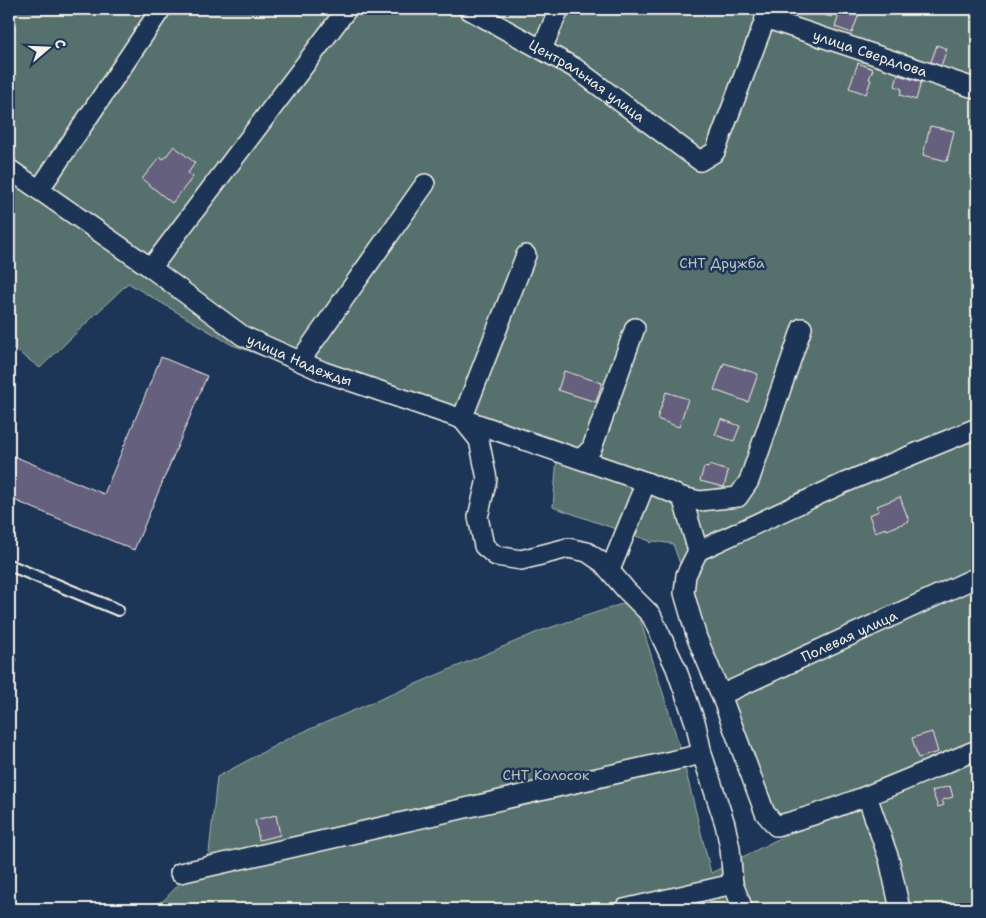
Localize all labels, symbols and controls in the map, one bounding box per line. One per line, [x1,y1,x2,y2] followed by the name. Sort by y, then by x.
[22,22,72,72] north arrow
[811,26,930,81] street label: улица Свердлова
[526,35,649,126] street label: Центральная улица
[50,37,70,51] text: С
[679,254,765,272] park label: СНТ Дружба
[244,330,354,390] street label: улица Надежды
[798,606,900,666] street label: Полевая улица
[503,766,590,784] park label: СНТ Колосок

